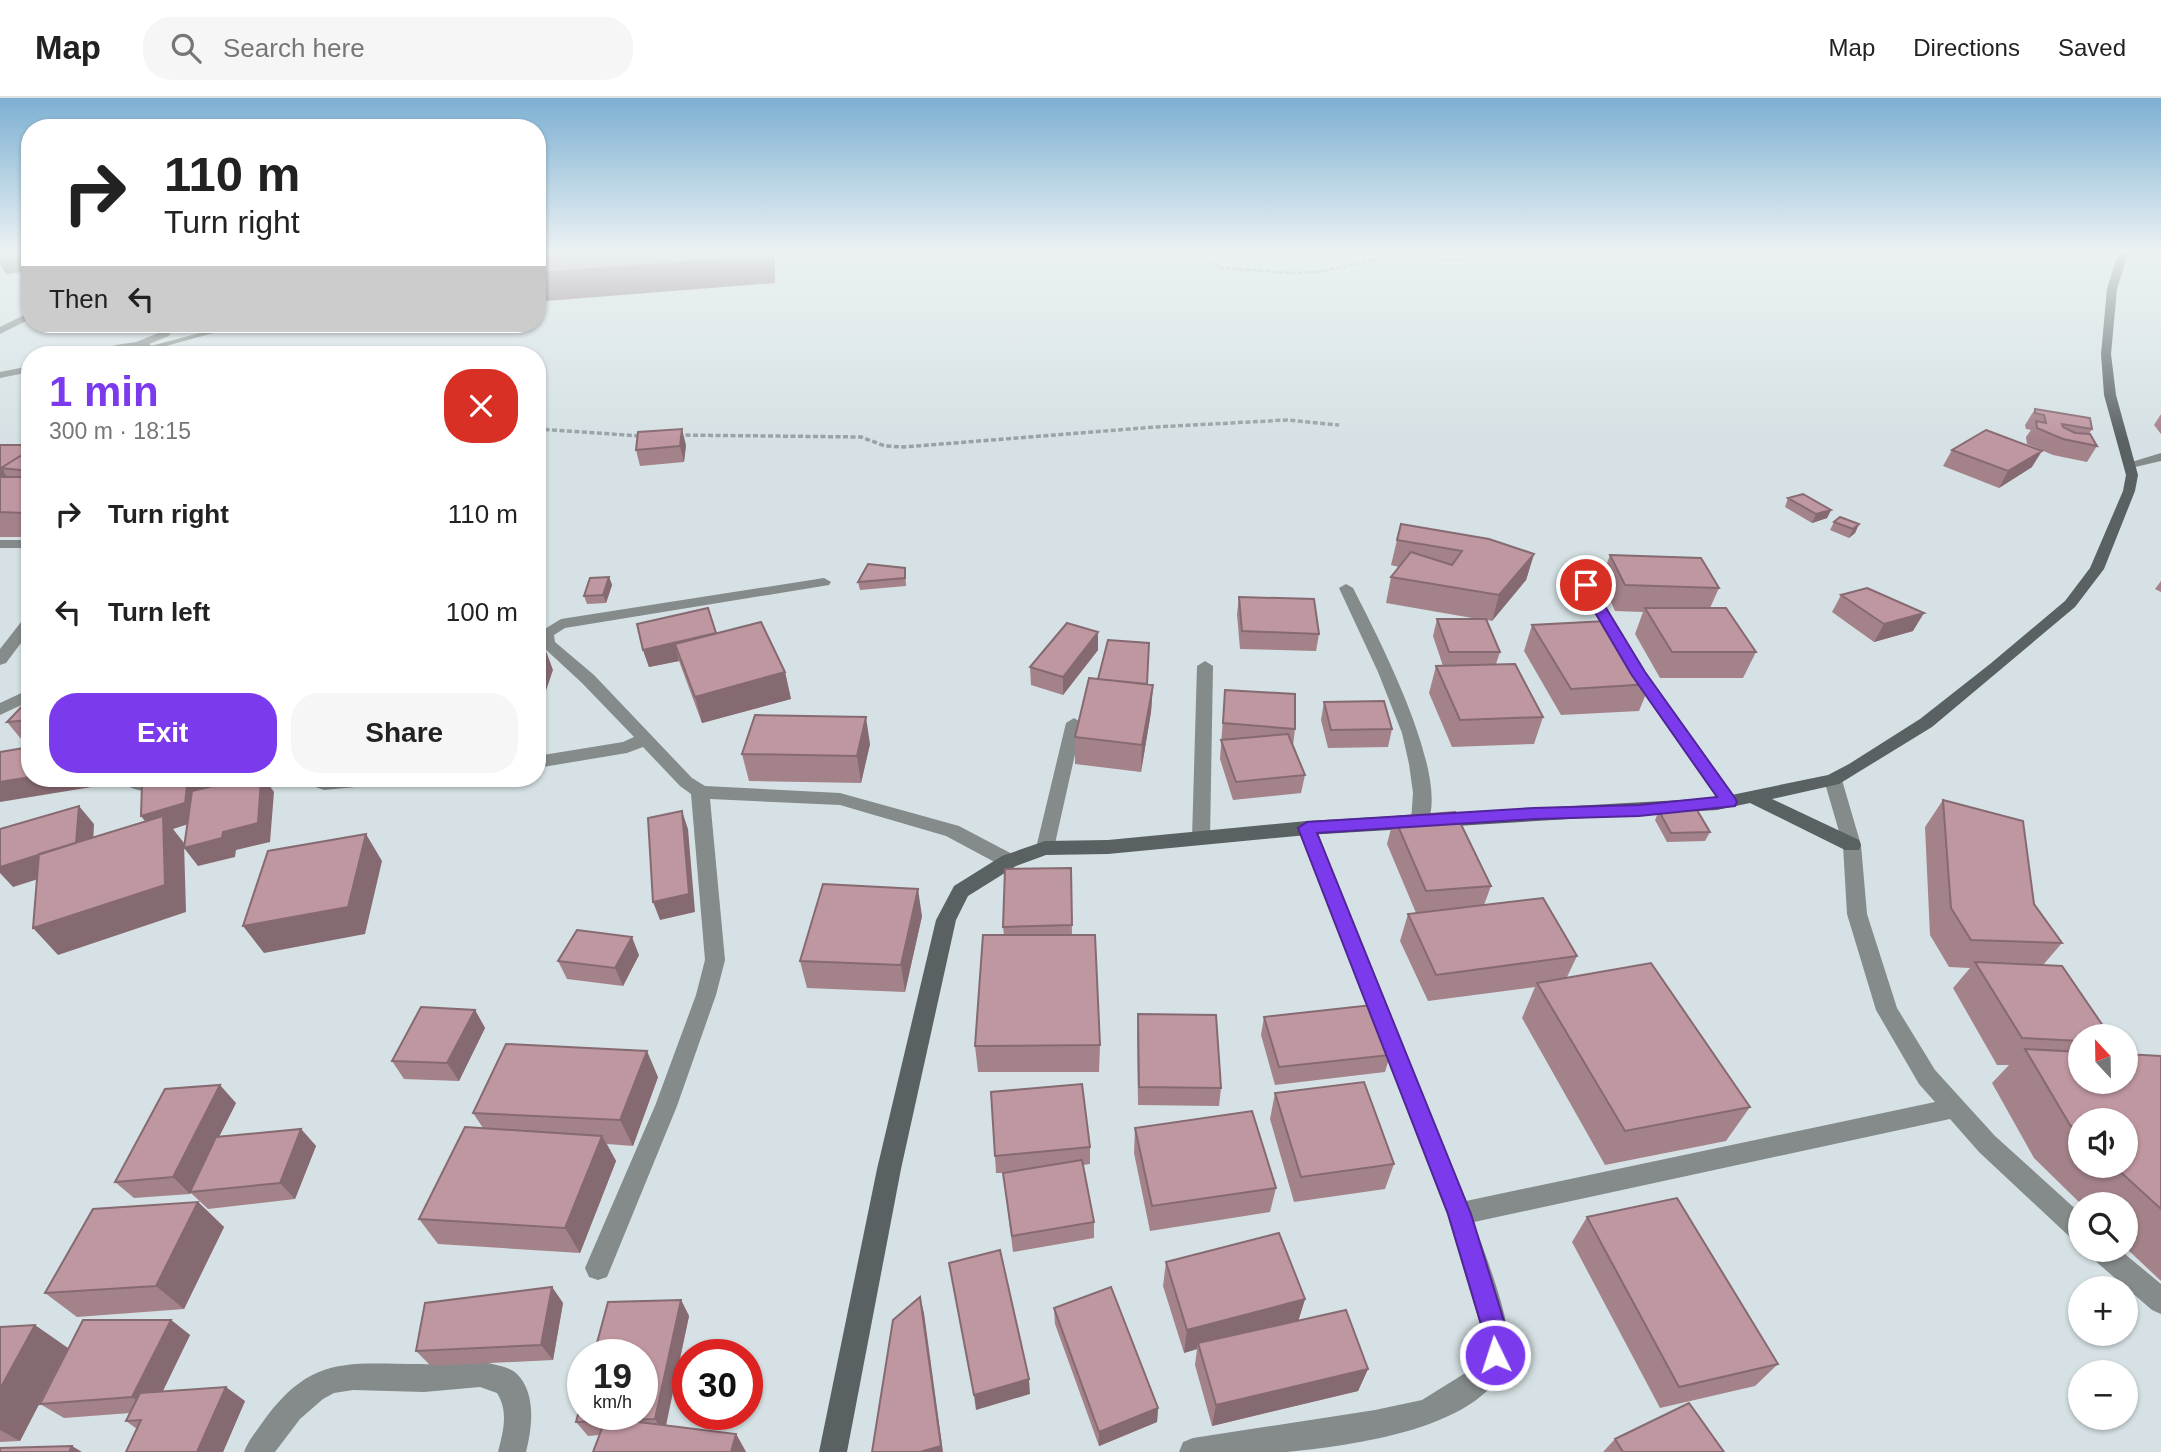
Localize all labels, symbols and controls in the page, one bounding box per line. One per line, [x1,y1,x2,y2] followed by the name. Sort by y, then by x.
[143,17,633,80] search box
[35,29,101,66] text: Map
[167,29,205,67] icon: search
[223,33,365,63] text: Search here
[1829,34,1875,61] text: Map
[1913,34,2020,61] text: Directions
[2058,34,2126,61] text: Saved
[49,147,140,238] icon: right
[164,147,300,201] text: 110 m
[164,204,300,240] text: Turn right
[122,280,160,318] icon: left
[49,284,108,314] text: Then
[49,368,159,415] text: 1 min
[444,369,518,443] button: close
[49,418,191,444] text: 300 m · 18:15
[49,495,87,533] icon: right
[108,499,229,529] text: Turn right
[448,499,518,529] text: 110 m
[1556,555,1616,615] pin
[1567,566,1605,604] icon: arrive
[49,593,87,631] icon: left
[108,597,210,627] text: Turn left
[446,597,518,627] text: 100 m
[49,693,277,773] button: Exit
[291,693,518,773] button: Share
[2068,1024,2138,1094] north arrow
[2068,1024,2138,1430] map controls
[2068,1108,2138,1178] button: sound
[2068,1192,2138,1262] button: search
[2068,1276,2138,1346] button: +
[1458,1318,1532,1392] position arrow
[672,1339,763,1430] speed limit sign: 30
[593,1356,632,1395] text: 19
[2068,1360,2138,1430] button: −
[593,1392,632,1412] text: km/h

